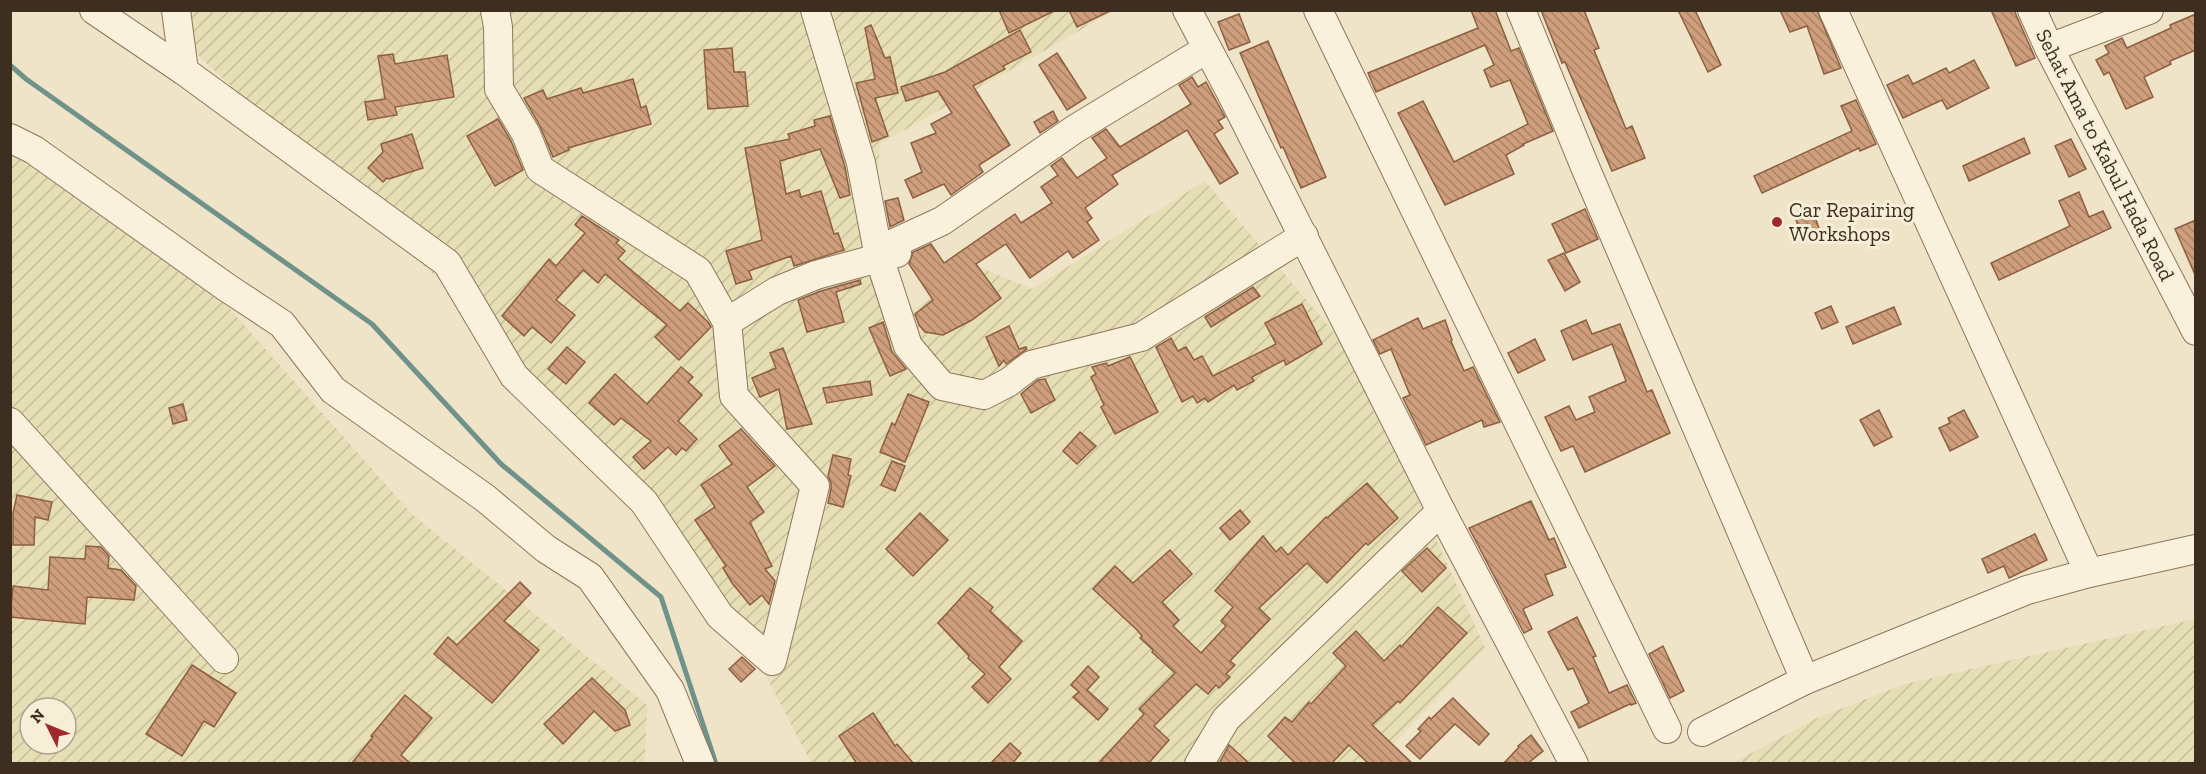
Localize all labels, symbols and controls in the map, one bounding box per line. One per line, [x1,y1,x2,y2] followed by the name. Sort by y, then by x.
[2031,25,2180,285] street label: Sehat Ama to Kabul Hada Road
[1789,197,1915,246] place label: Car Repairing Workshops
[1770,215,1784,229] marker: Car Repairing Workshops
[18,696,78,756] north arrow
[26,705,48,727] text: N

